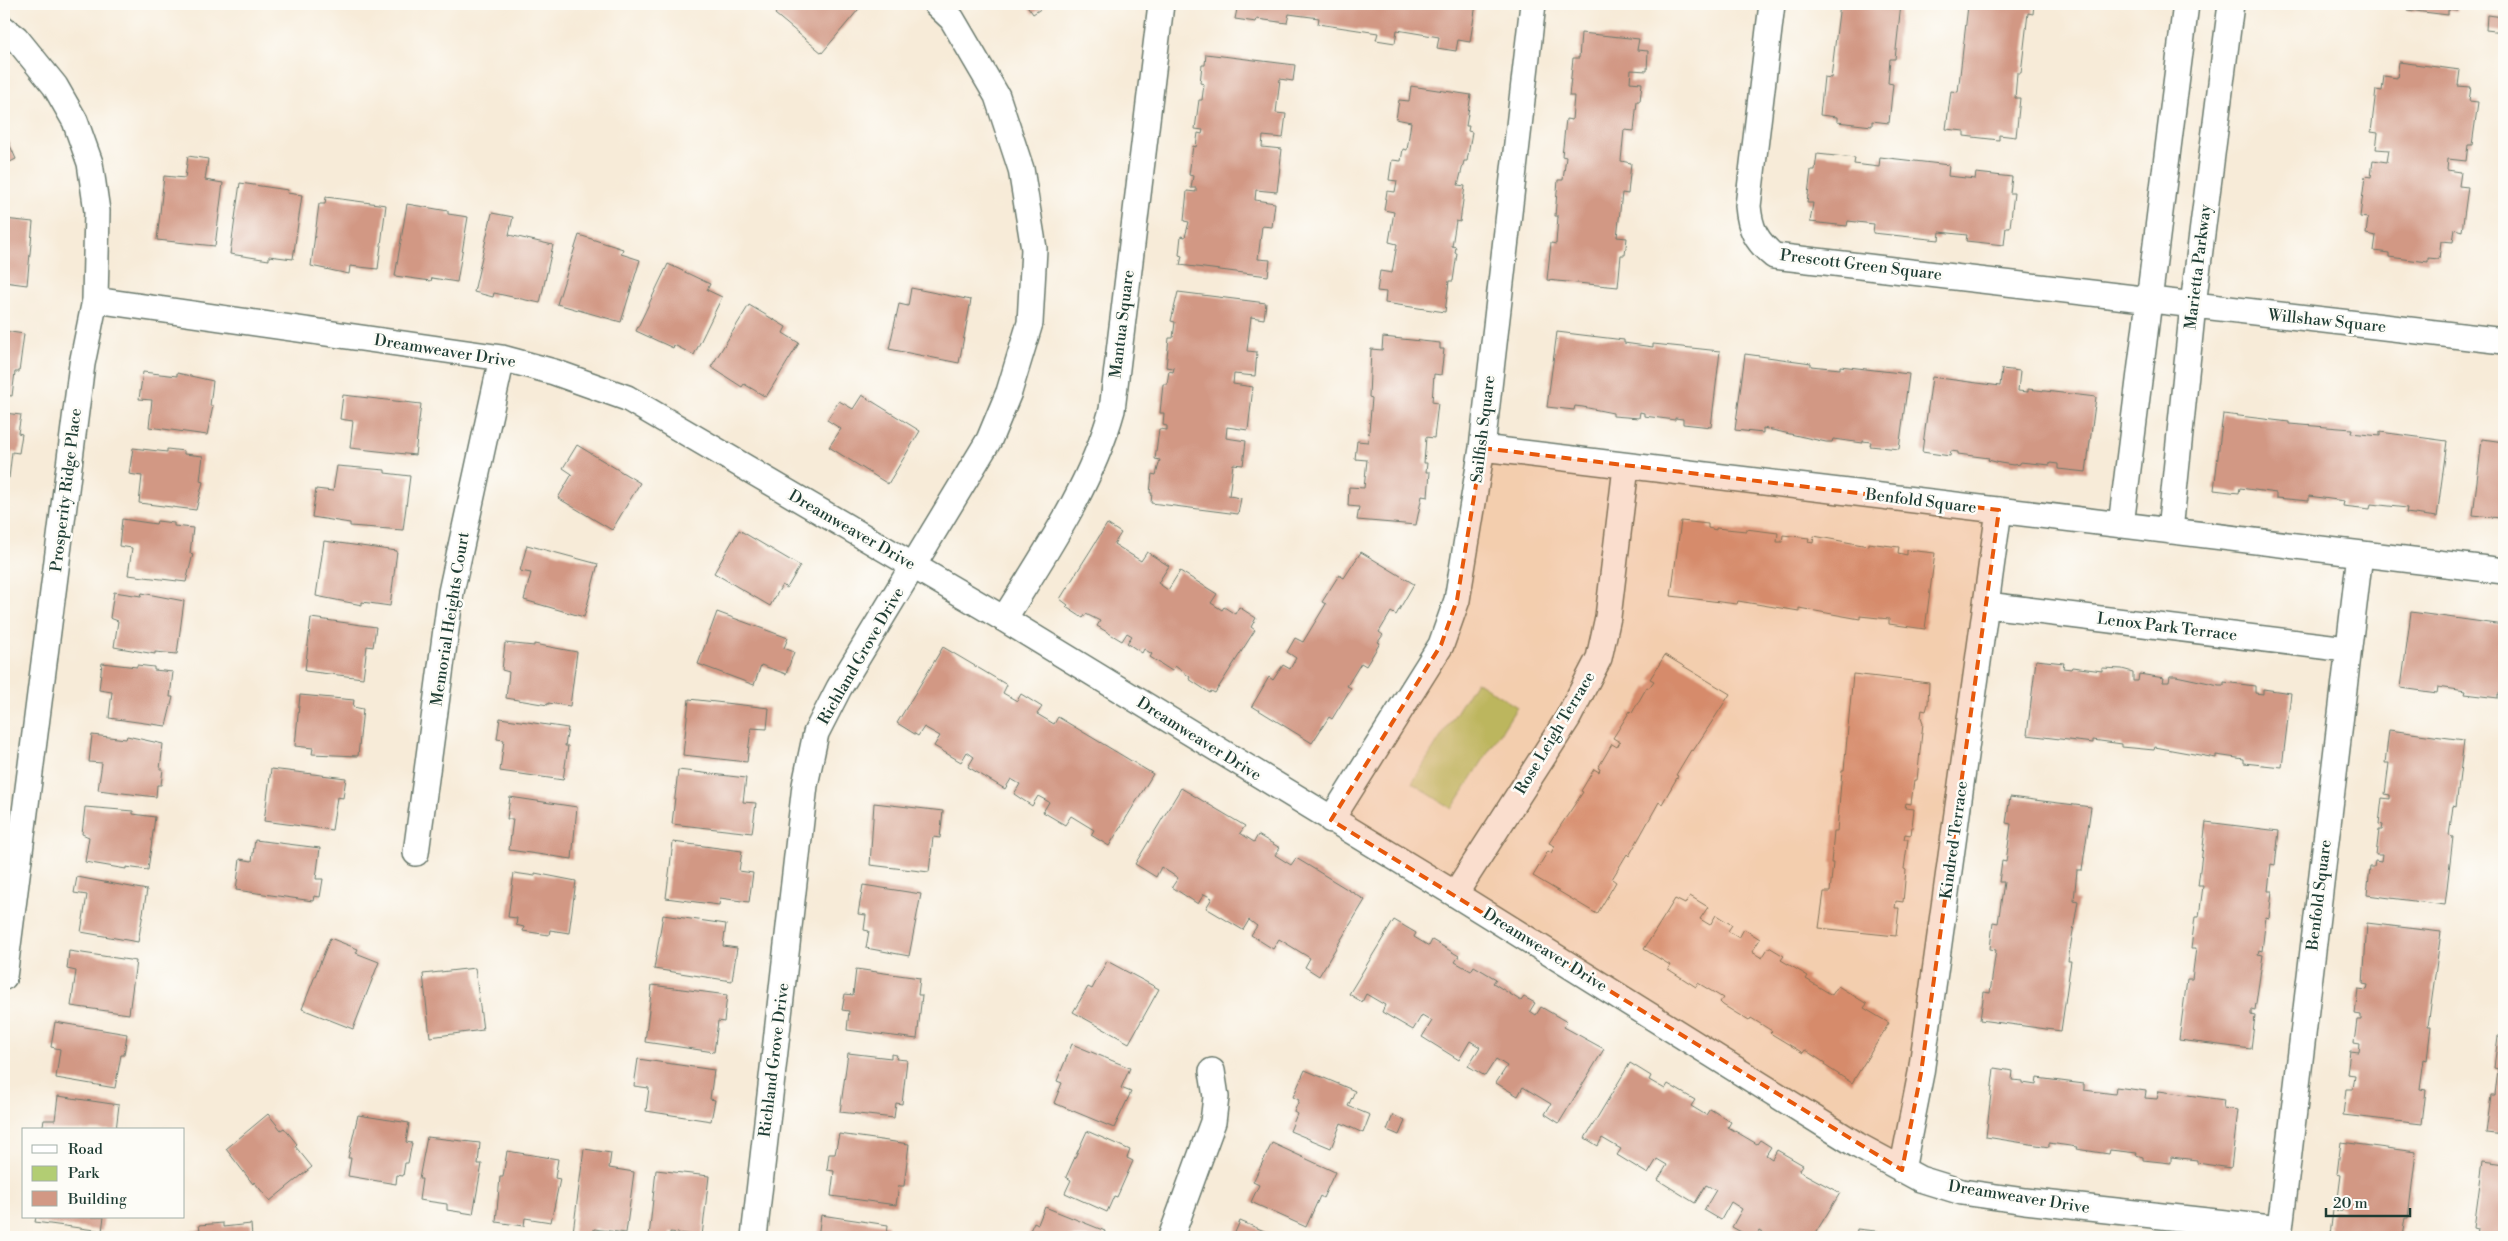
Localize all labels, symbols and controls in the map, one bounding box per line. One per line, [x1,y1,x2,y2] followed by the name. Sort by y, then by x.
[2180,203,2216,331] street label: Marietta Parkway
[1779,245,1943,285] street label: Prescott Green Square
[1105,269,1139,379] street label: Mantua Square
[2266,305,2387,337] street label: Willshaw Square
[373,330,517,372] street label: Dreamweaver Drive
[1466,374,1500,484] street label: Sailfish Square
[46,407,86,573] street label: Prosperity Ridge Place
[1863,484,1978,518] street label: Benfold Square
[785,486,919,574] street label: Dreamweaver Drive
[426,530,474,707] street label: Memorial Heights Court
[813,584,909,728] street label: Richland Grove Drive
[2096,608,2238,646] street label: Lenox Park Terrace
[1510,668,1600,798] street label: Rose Leigh Terrace
[1133,693,1265,785] street label: Dreamweaver Drive
[1936,780,1972,900] street label: Kindred Terrace
[2302,838,2336,953] street label: Benfold Square
[1479,904,1611,996] street label: Dreamweaver Drive
[755,982,793,1138] street label: Richland Grove Drive
[22,1128,185,1218] legend
[68,1140,103,1159] text: Road
[68,1164,100,1183] text: Park
[1947,1176,2091,1218] street label: Dreamweaver Drive
[2326,1186,2409,1218] scale bar
[67,1190,127,1209] text: Building
[2333,1194,2368,1213] text: 20 m

